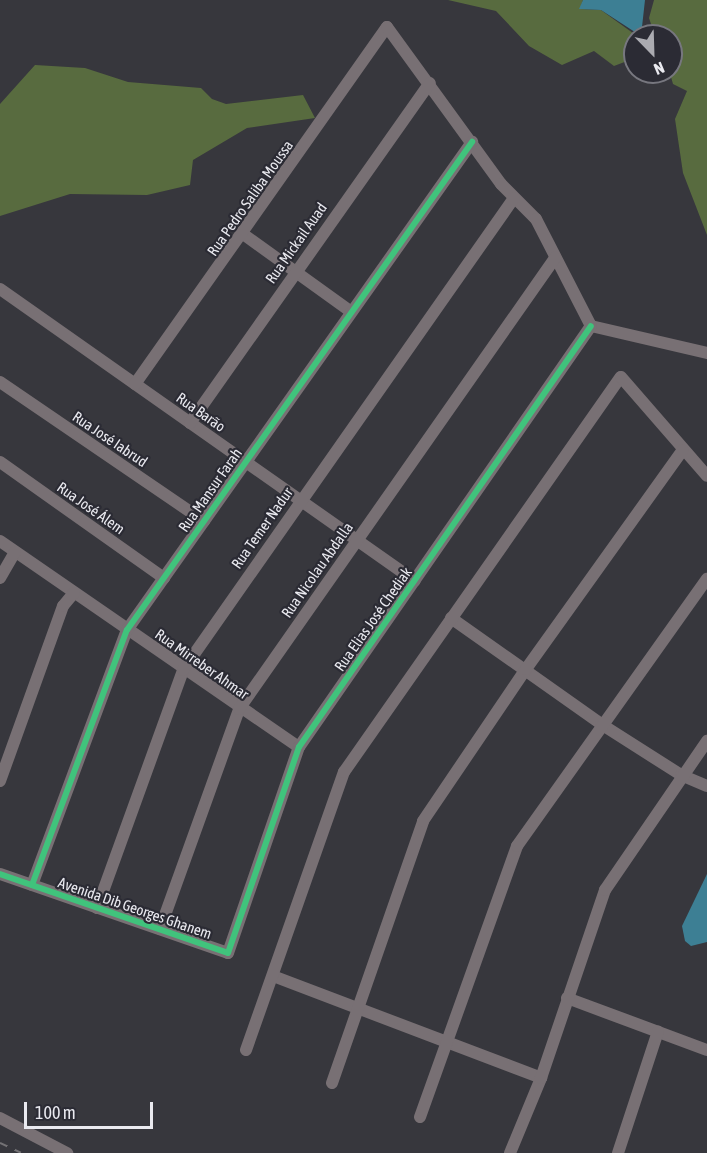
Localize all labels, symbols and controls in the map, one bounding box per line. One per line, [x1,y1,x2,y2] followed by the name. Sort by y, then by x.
[623,24,683,84] north arrow
[651,59,667,79] text: N
[203,137,297,259] street label: Rua Pedro Saliba Moussa
[262,199,330,287] street label: Rua Mickail Auad
[173,389,229,435] street label: Rua Barão
[69,407,151,471] street label: Rua José Iabrud
[174,445,246,535] street label: Rua Mansur Farah
[54,478,128,538] street label: Rua José Álem
[227,484,297,572] street label: Rua Temer Nadur
[277,519,357,621] street label: Rua Nicolau Abdalla
[330,564,416,674] street label: Rua Elias José Chediak
[152,625,252,703] street label: Rua Mirreber Ahmar
[56,873,214,943] street label: Avenida Dib Georges Ghanem
[27,1090,156,1128] scale bar
[35,1102,76,1123] text: 100 m

